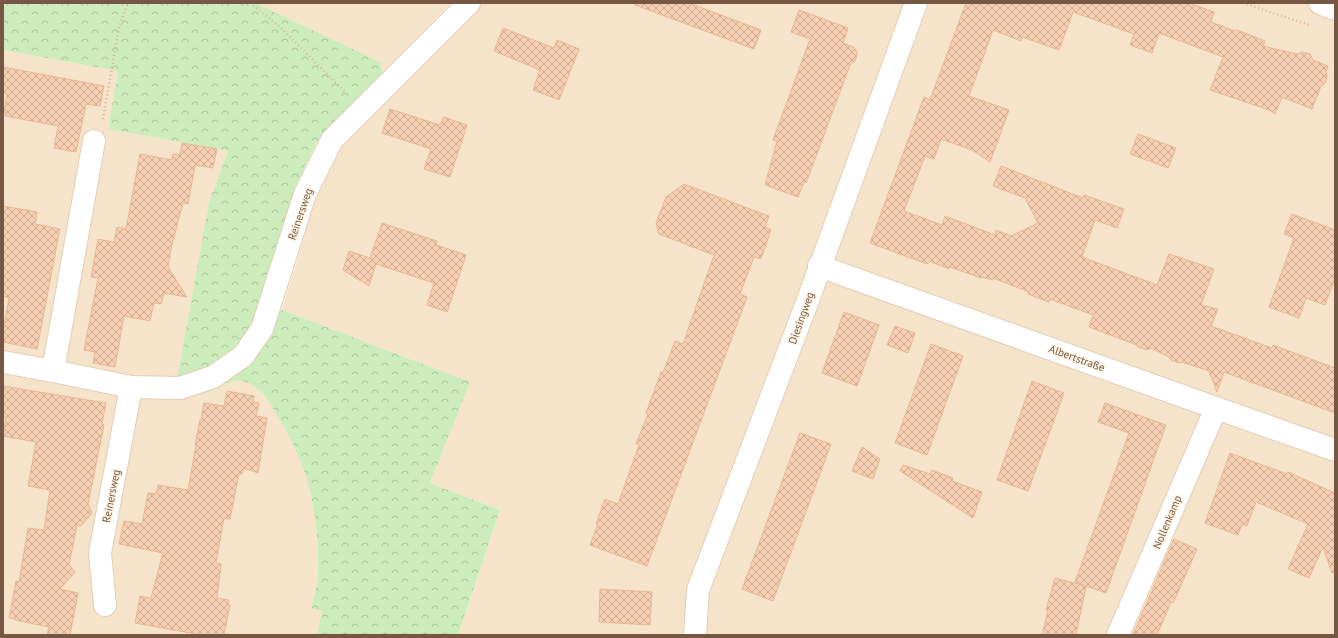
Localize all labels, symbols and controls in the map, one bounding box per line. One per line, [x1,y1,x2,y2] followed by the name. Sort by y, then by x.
[285,186,315,242] street label: Reinersweg
[785,290,817,346] street label: Diesingweg
[1047,341,1107,375] street label: Albertstraße
[99,468,123,524] street label: Reinersweg
[1149,493,1185,551] street label: Nollenkamp

